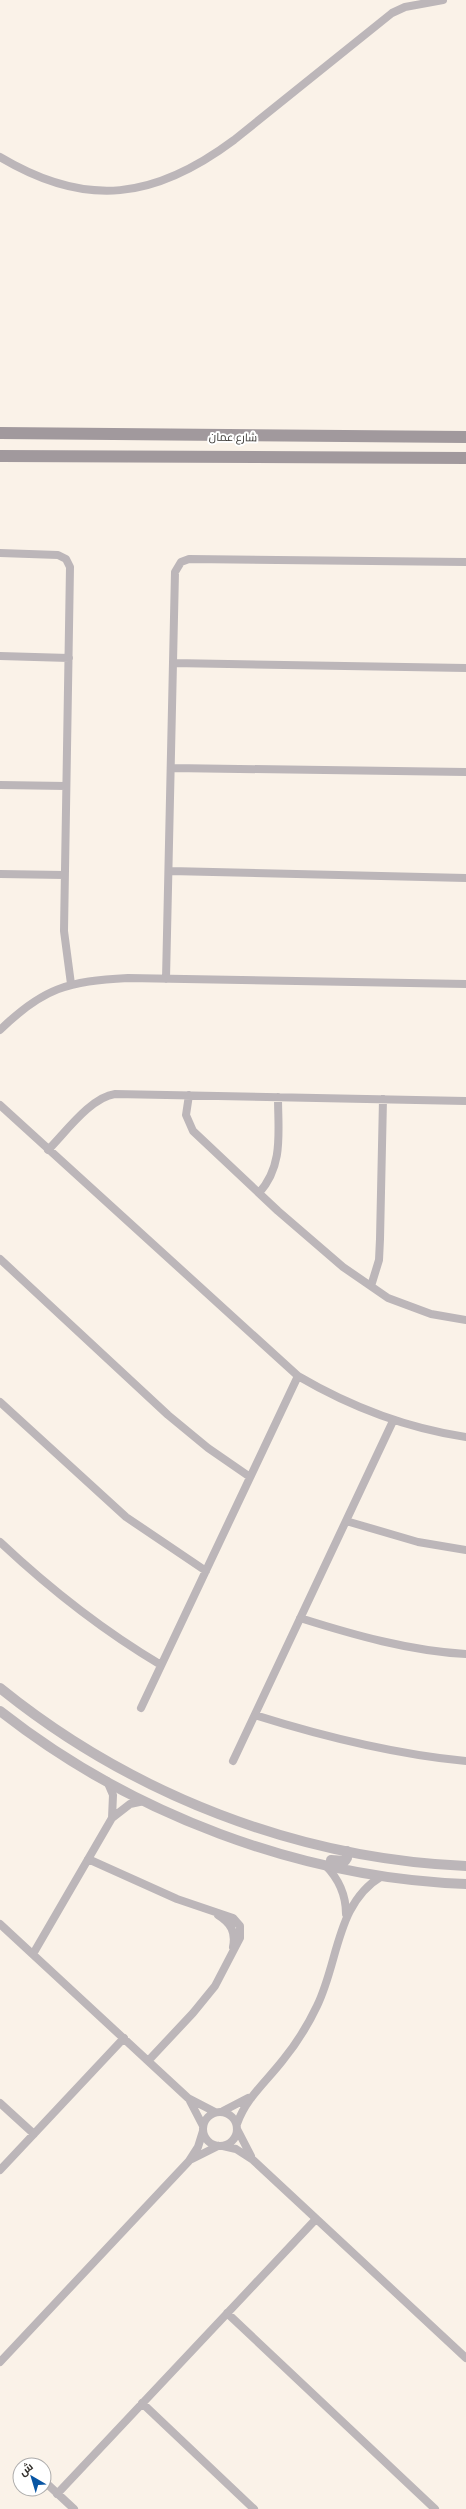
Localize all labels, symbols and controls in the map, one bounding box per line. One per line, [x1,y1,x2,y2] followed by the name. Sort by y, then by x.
[209,429,257,445] street label: شارع عمان
[12,2457,52,2497] north arrow
[15,2458,36,2480] text: ش

